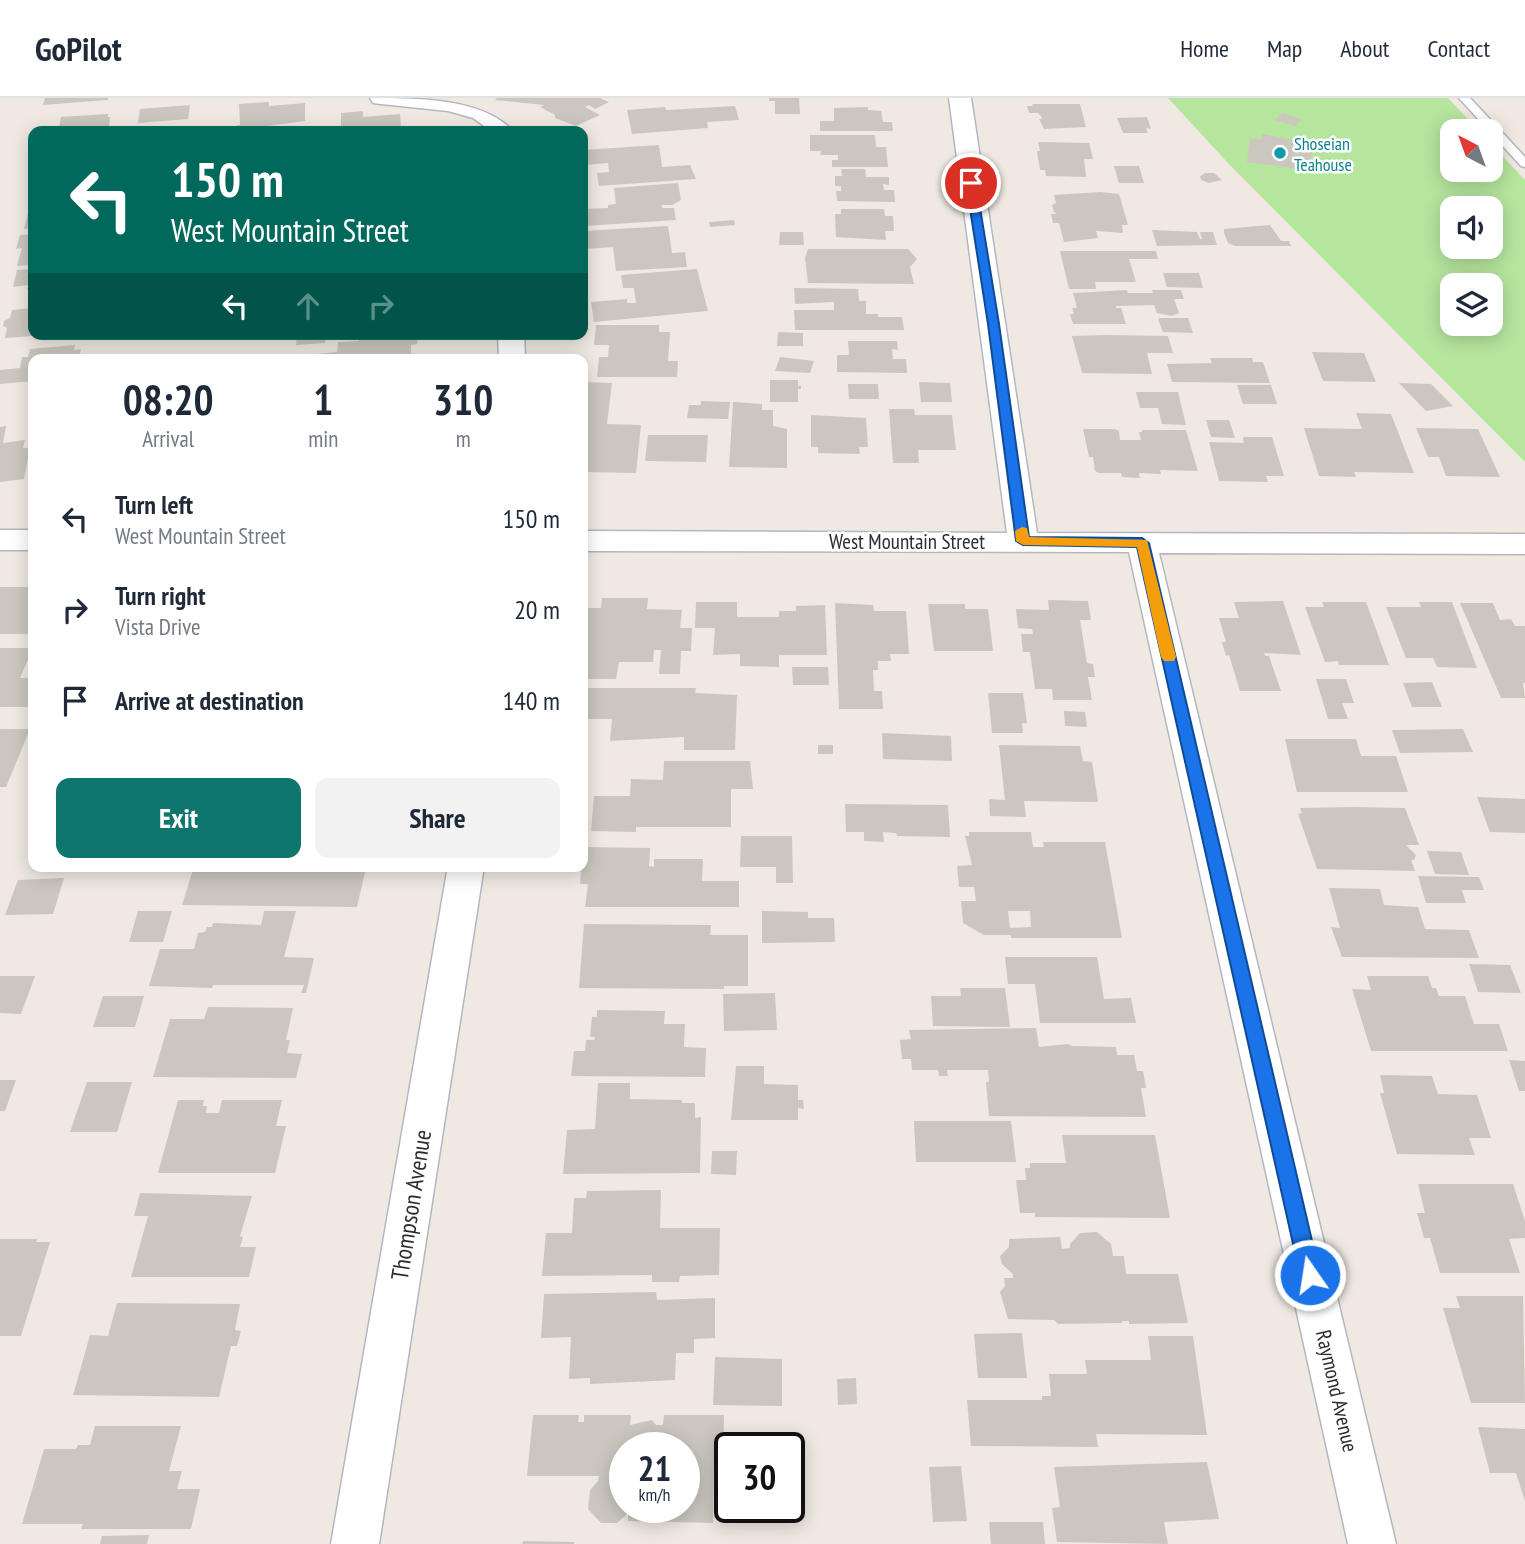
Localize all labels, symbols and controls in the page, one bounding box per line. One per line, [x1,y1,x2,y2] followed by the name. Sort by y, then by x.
[35,27,122,70] text: GoPilot
[1180,33,1229,64] text: Home
[1267,33,1302,64] text: Map
[1340,33,1389,64] text: About
[1427,33,1490,64] text: Contact
[1440,119,1503,182] north arrow
[1440,119,1503,336] map controls
[1294,132,1352,176] place label: Shoseian Teahouse
[1272,145,1288,161] marker: Shoseian Teahouse
[171,147,284,211] text: 150 m
[941,153,1001,213] pin
[56,154,147,245] icon: left
[952,164,990,202] icon: arrive
[1440,196,1503,259] button: sound
[171,209,409,251] text: West Mountain Street
[1440,273,1503,336] button: layers
[216,287,254,325] icon: left
[289,287,327,325] icon: ahead
[362,287,400,325] icon: right
[123,372,214,427] text: 08:20
[313,372,333,427] text: 1
[433,372,493,427] text: 310
[142,424,194,453] text: Arrival
[308,424,338,453] text: min
[456,424,471,453] text: m
[115,488,193,521] text: Turn left
[56,500,94,538] icon: left
[502,502,560,535] text: 150 m
[115,521,286,550] text: West Mountain Street
[829,528,985,555] street label: West Mountain Street
[115,579,206,612] text: Turn right
[56,591,94,629] icon: right
[514,593,560,626] text: 20 m
[115,612,201,641] text: Vista Drive
[56,682,94,720] icon: arrive
[115,684,304,717] text: Arrive at destination
[502,684,560,717] text: 140 m
[56,778,301,858] button: Exit
[315,778,560,858] button: Share
[384,1128,438,1282] street label: Thompson Avenue
[1273,1238,1347,1312] position arrow
[1310,1327,1364,1455] street label: Raymond Avenue
[714,1432,805,1523] speed limit sign: 30
[638,1445,671,1491] text: 21
[639,1483,670,1506] text: km/h

